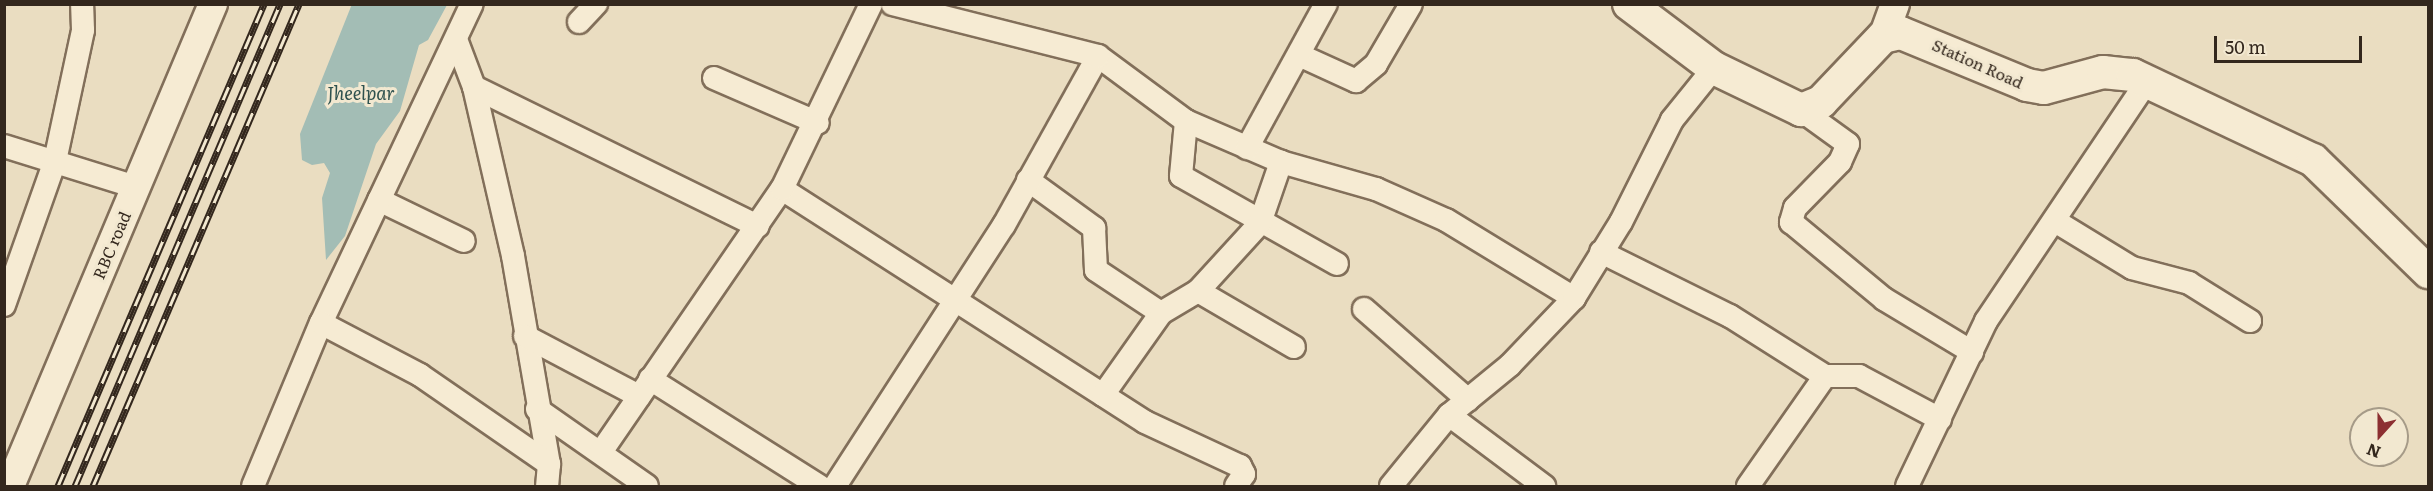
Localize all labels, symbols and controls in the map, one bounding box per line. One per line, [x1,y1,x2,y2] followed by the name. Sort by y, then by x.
[2217,24,2366,62] scale bar
[2225,33,2266,60] text: 50 m
[1930,34,2026,92] street label: Station Road
[327,82,395,104] water label: Jheelpar
[88,208,134,282] street label: RBC road
[2349,407,2409,467] north arrow
[2363,438,2384,466] text: N

